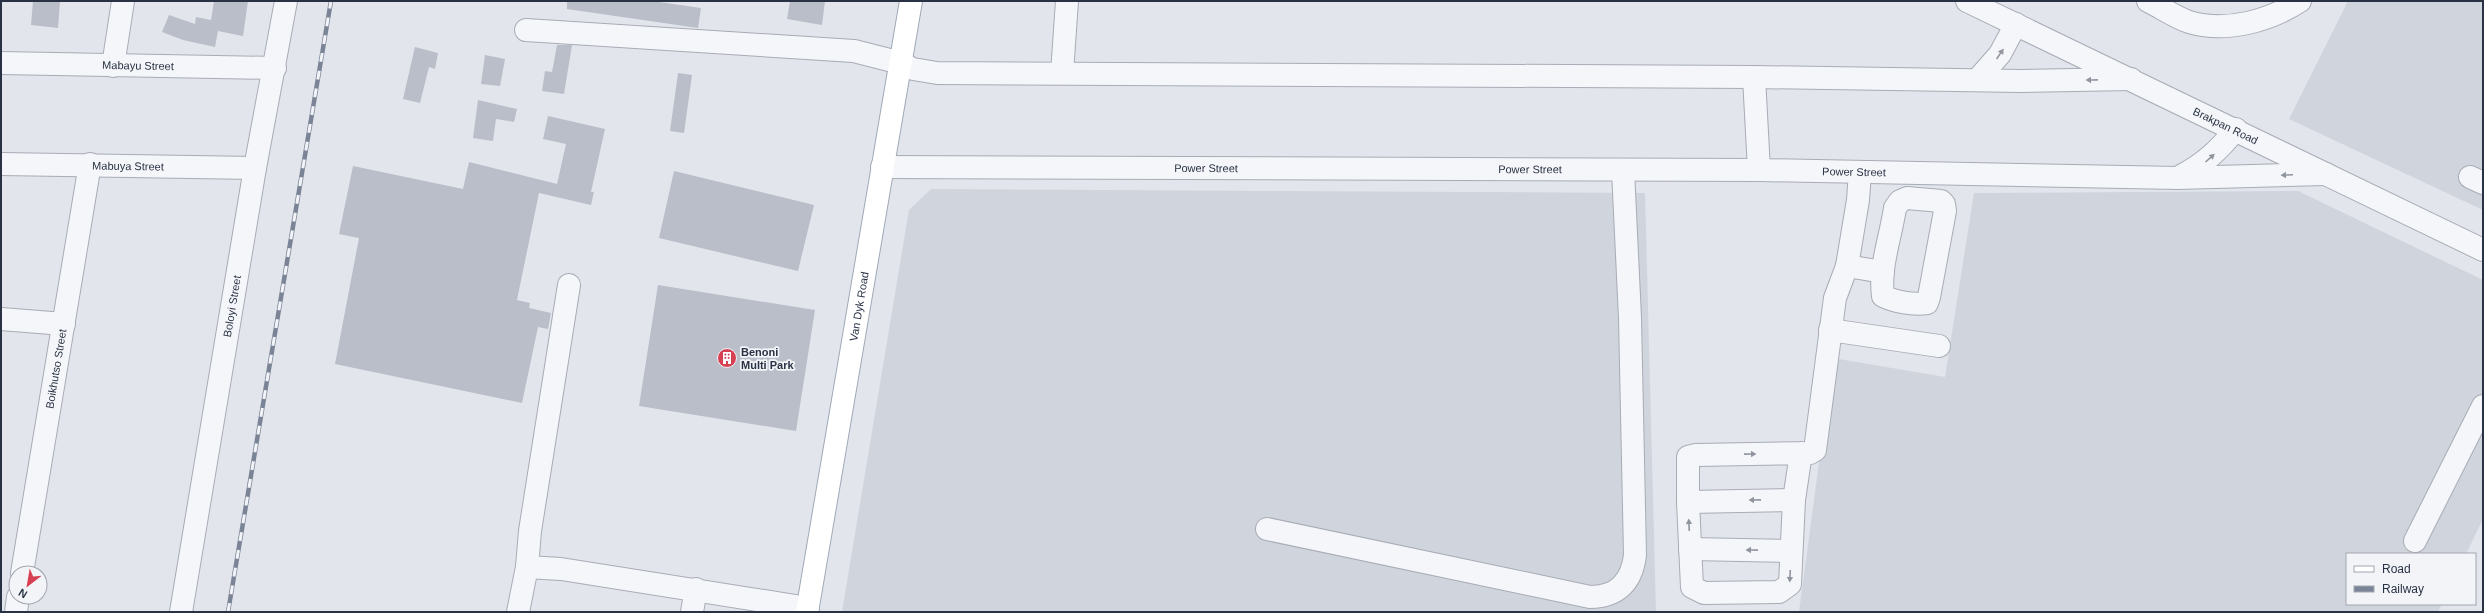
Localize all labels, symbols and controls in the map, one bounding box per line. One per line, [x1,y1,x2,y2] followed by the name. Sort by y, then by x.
[1996,49,2004,59] one-way arrow
[102,59,174,72] street label: Mabayu Street
[2085,77,2098,83] one-way arrow
[2191,105,2260,146] street label: Brakpan Road
[2205,153,2216,162] one-way arrow
[92,159,164,173] street label: Mabuya Street
[1174,162,1238,174] street label: Power Street
[1498,163,1562,175] street label: Power Street
[1822,165,1886,178] street label: Power Street
[2280,172,2293,178] one-way arrow
[847,271,871,342] street label: Van Dyk Road
[221,274,243,338] street label: Boloyi Street
[43,328,68,410] street label: Boikhutso Street
[741,346,794,371] place label: Benoni Multi Park
[716,347,738,369] building icon: Benoni Multi Park
[1744,451,1757,457] one-way arrow
[1749,497,1761,504] one-way arrow
[1685,519,1692,531] one-way arrow
[1746,547,1758,554] one-way arrow
[2346,553,2476,605] legend
[2382,562,2411,576] text: Road
[8,565,48,605] north arrow
[1787,570,1793,583] one-way arrow
[2382,582,2424,596] text: Railway
[16,586,29,601] text: N

